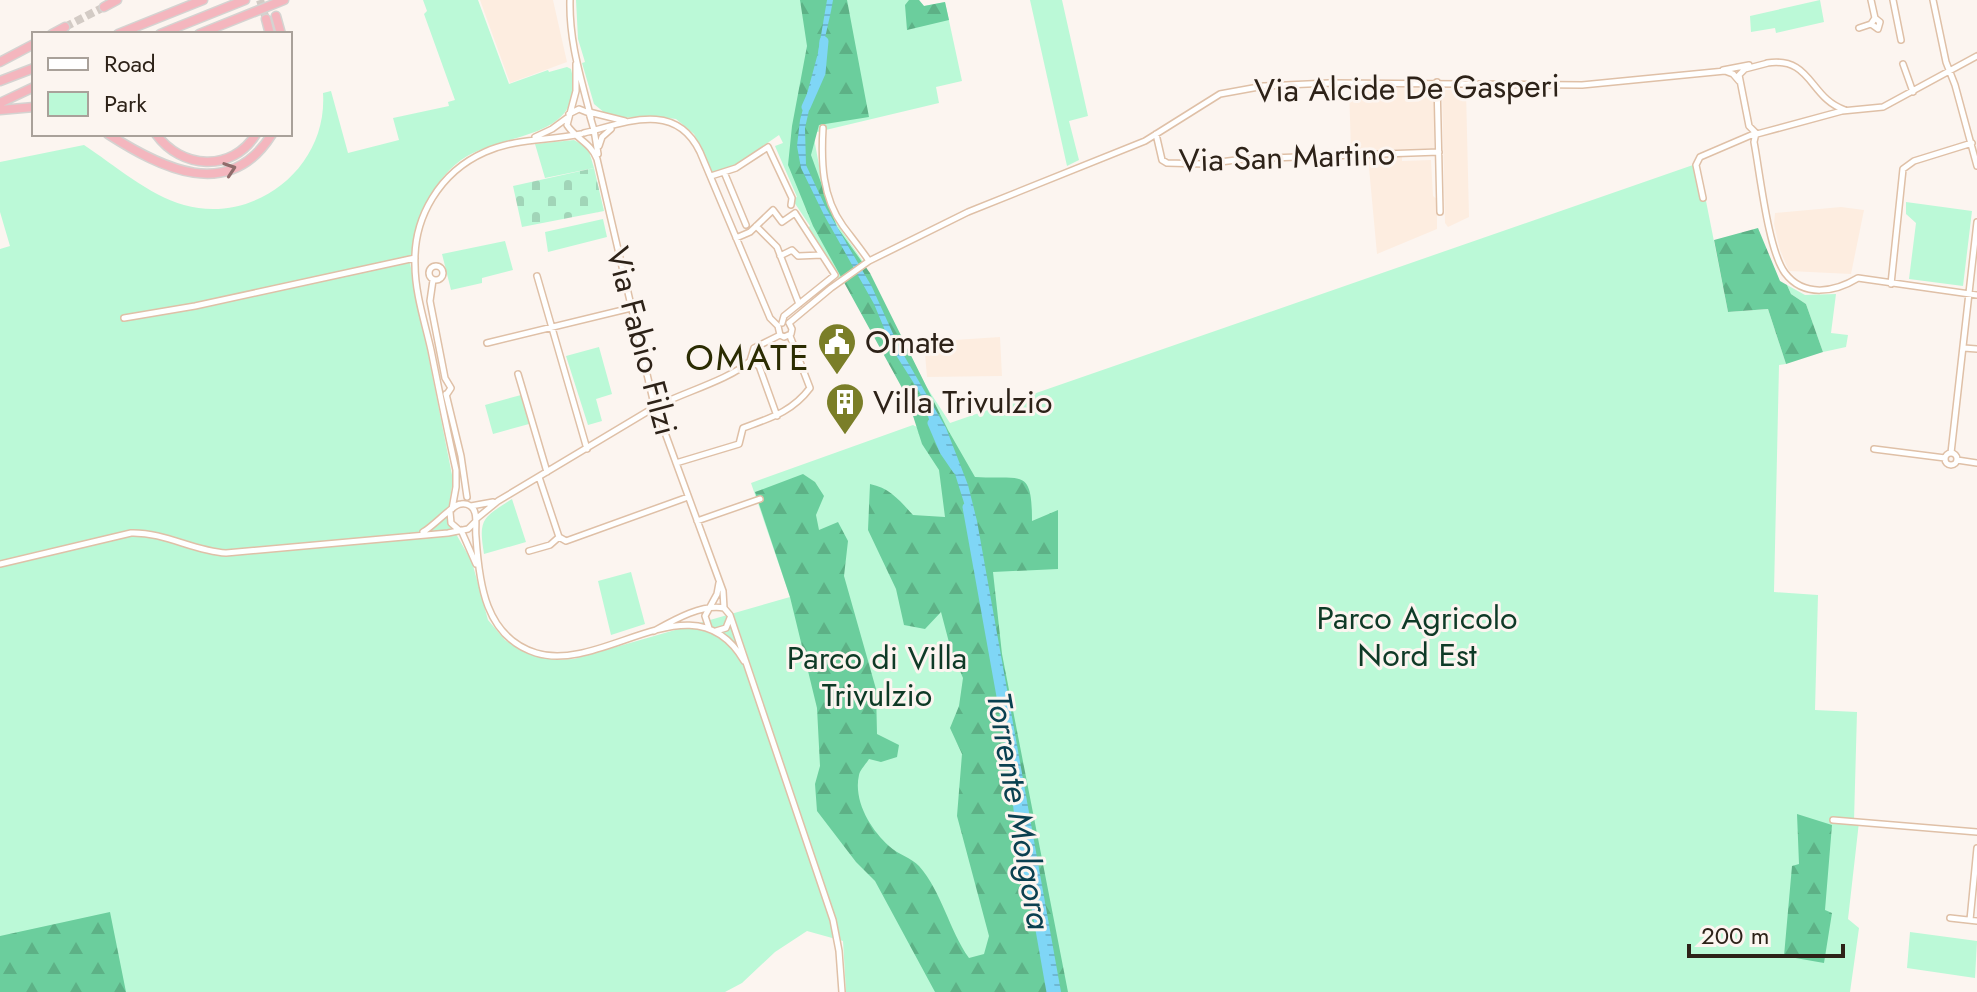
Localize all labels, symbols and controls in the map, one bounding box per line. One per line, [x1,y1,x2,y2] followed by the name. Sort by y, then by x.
[32,32,292,136] legend
[104,46,156,81] text: Road
[1254,62,1560,114] street label: Via Alcide De Gasperi
[104,86,147,121] text: Park
[1178,130,1396,184] street label: Via San Martino
[223,162,237,178] one-way arrow
[595,242,689,440] street label: Via Fabio Filzi
[865,319,955,365] place label: Omate
[816,321,858,376] public building icon: Omate
[685,331,811,383] district label: OMATE
[873,379,1053,425] place label: Villa Trivulzio
[824,381,866,436] building icon: Villa Trivulzio
[1316,595,1518,678] park label: Parco Agricolo Nord Est
[787,635,967,718] park label: Parco di Villa Trivulzio
[974,688,1064,934] water label: Torrente Molgora
[1689,908,1843,958] scale bar
[1701,918,1769,953] text: 200 m

